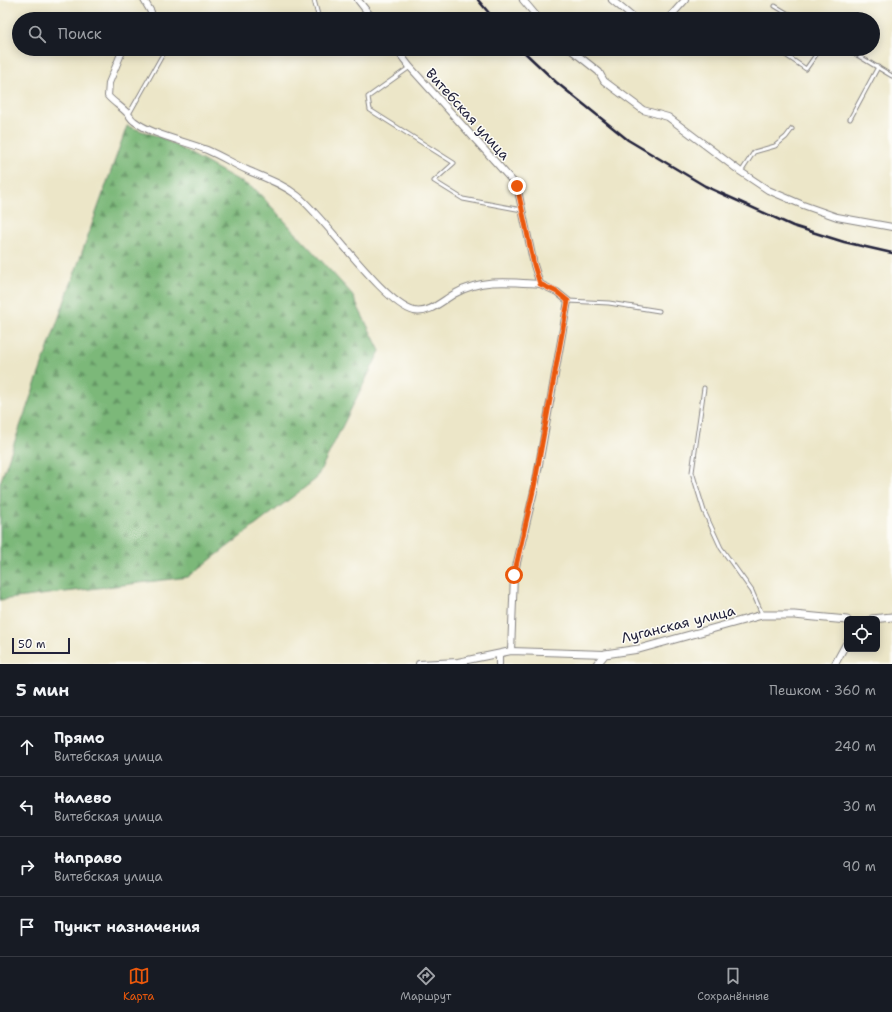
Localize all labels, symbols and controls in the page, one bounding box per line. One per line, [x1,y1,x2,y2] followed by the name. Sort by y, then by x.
[12,12,880,56] search box
[26,23,48,45] icon: search
[58,24,102,44] text: Поиск
[422,64,514,164] street label: Витебская улица
[508,177,526,195] route end
[505,566,523,584] route start
[619,601,737,647] street label: Луганская улица
[844,616,880,652] map controls
[844,616,880,652] button: locate
[12,636,70,655] scale bar
[18,637,46,652] text: 50 m
[16,679,69,701] text: 5 мин
[769,682,876,699] text: Пешком · 360 m
[54,728,104,748] text: Прямо
[16,736,38,758] icon: ahead
[834,738,876,755] text: 240 m
[54,748,163,765] text: Витебская улица
[54,788,112,808] text: Налево
[16,796,38,818] icon: left
[842,798,876,815] text: 30 m
[54,808,163,825] text: Витебская улица
[54,848,122,868] text: Направо
[16,856,38,878] icon: right
[842,858,876,875] text: 90 m
[54,868,163,885] text: Витебская улица
[16,916,38,938] icon: arrive
[54,917,200,937] text: Пункт назначения
[123,965,154,1004] tab: Карта
[400,965,451,1004] tab: Маршрут
[697,965,769,1004] tab: Сохранённые

